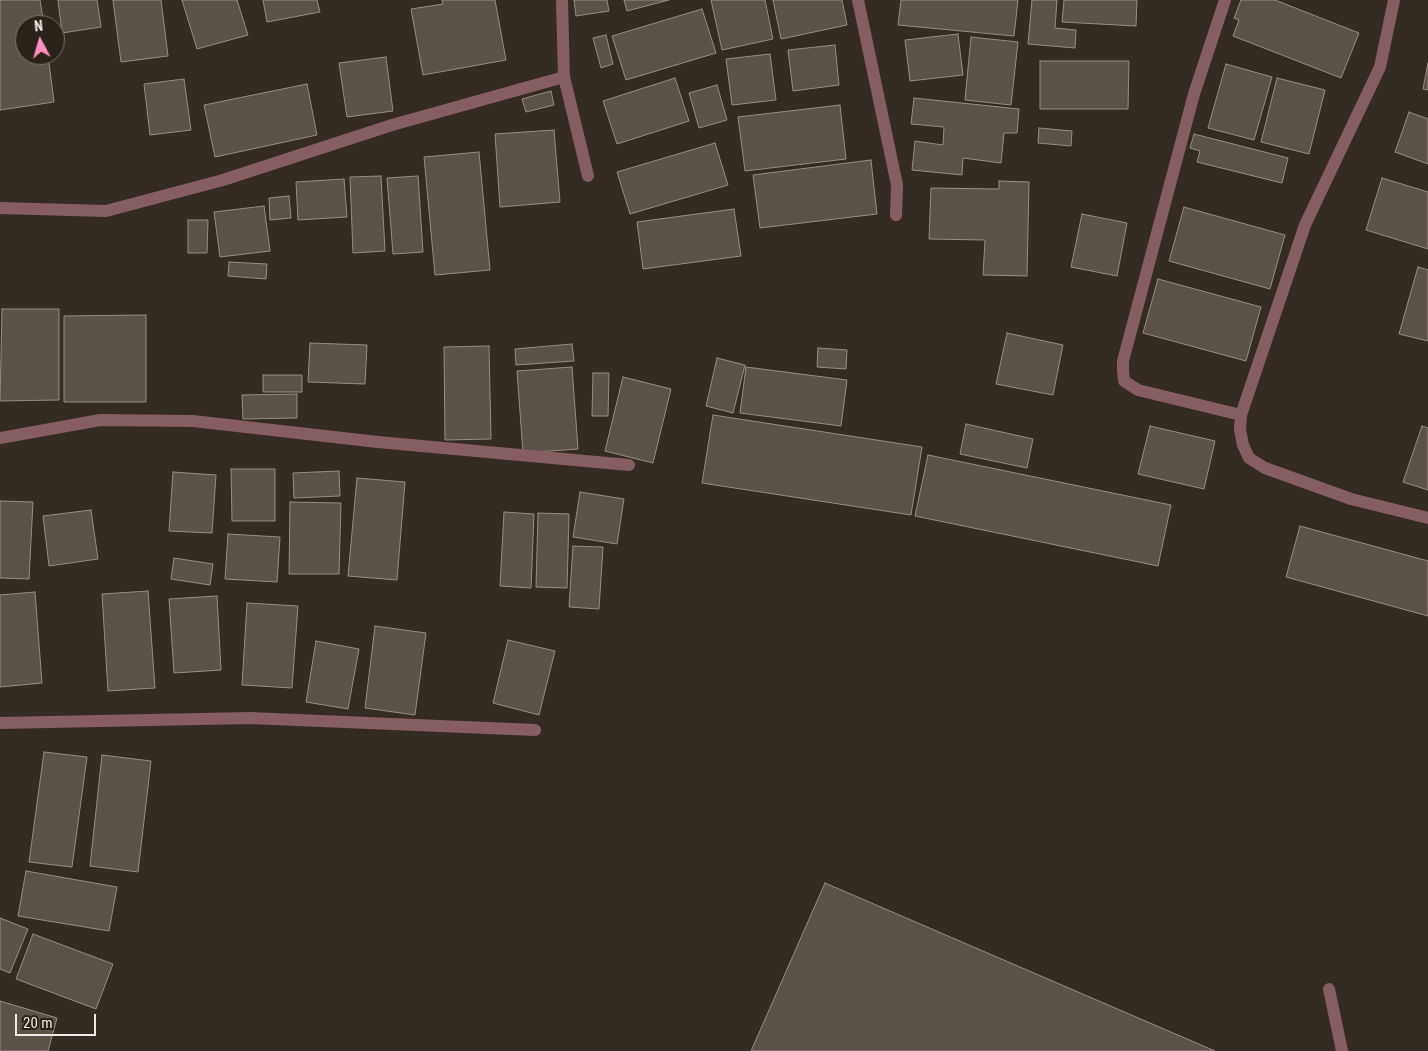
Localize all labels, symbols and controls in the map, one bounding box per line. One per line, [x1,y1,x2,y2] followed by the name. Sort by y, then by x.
[15,15,65,65] north arrow
[33,18,44,34] text: N
[18,1004,99,1036] scale bar
[23,1014,53,1032] text: 20 m

